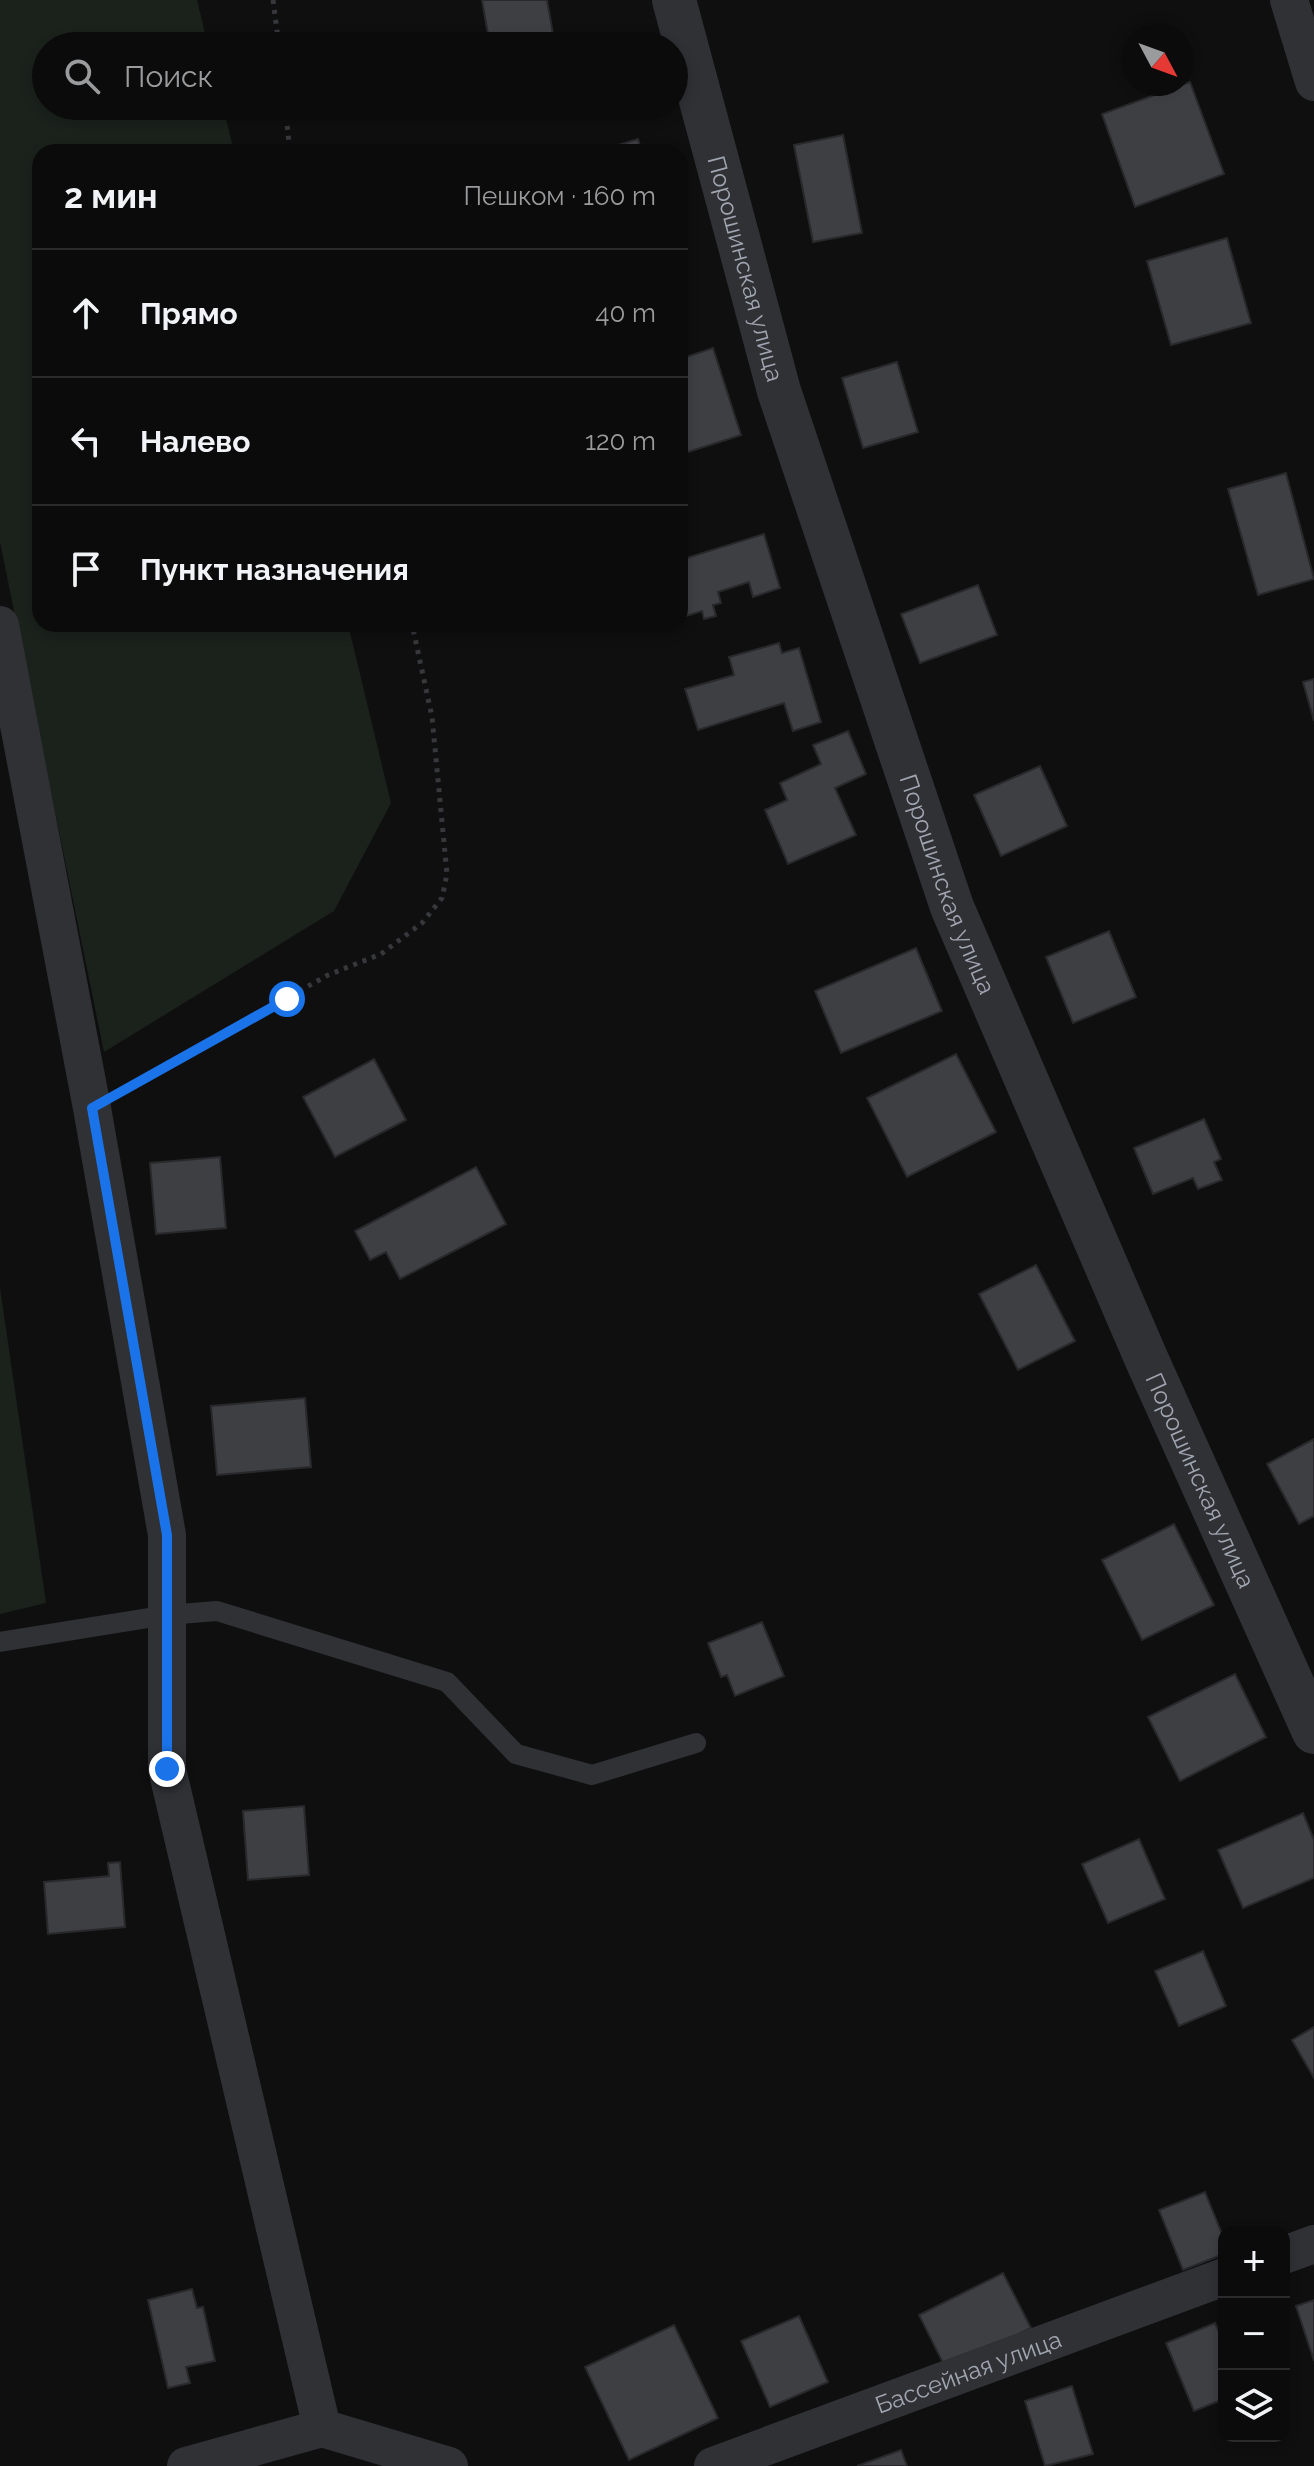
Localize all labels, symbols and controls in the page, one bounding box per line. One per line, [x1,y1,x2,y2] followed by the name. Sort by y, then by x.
[1122,24,1194,96] north arrow
[32,32,688,120] search box
[60,54,104,98] icon: search
[124,59,213,94] text: Поиск
[702,152,790,385] street label: Порошинская улица
[64,176,158,216] text: 2 мин
[463,181,656,211] text: Пешком · 160 m
[64,291,108,335] icon: ahead
[140,296,238,331] text: Прямо
[595,298,656,328] text: 40 m
[64,419,108,463] icon: left
[140,424,250,459] text: Налево
[585,426,656,456] text: 120 m
[64,547,108,591] icon: arrive
[140,552,409,587] text: Пункт назначения
[894,770,1002,998] street label: Порошинская улица
[269,981,305,1017] route start
[1140,1368,1262,1592] street label: Порошинская улица
[149,1751,185,1787] route end
[1218,2226,1290,2442] map controls
[1218,2226,1290,2298] button: +
[1218,2298,1290,2370] button: −
[871,2324,1065,2419] street label: Бассейная улица
[1218,2370,1290,2442] button: layers

